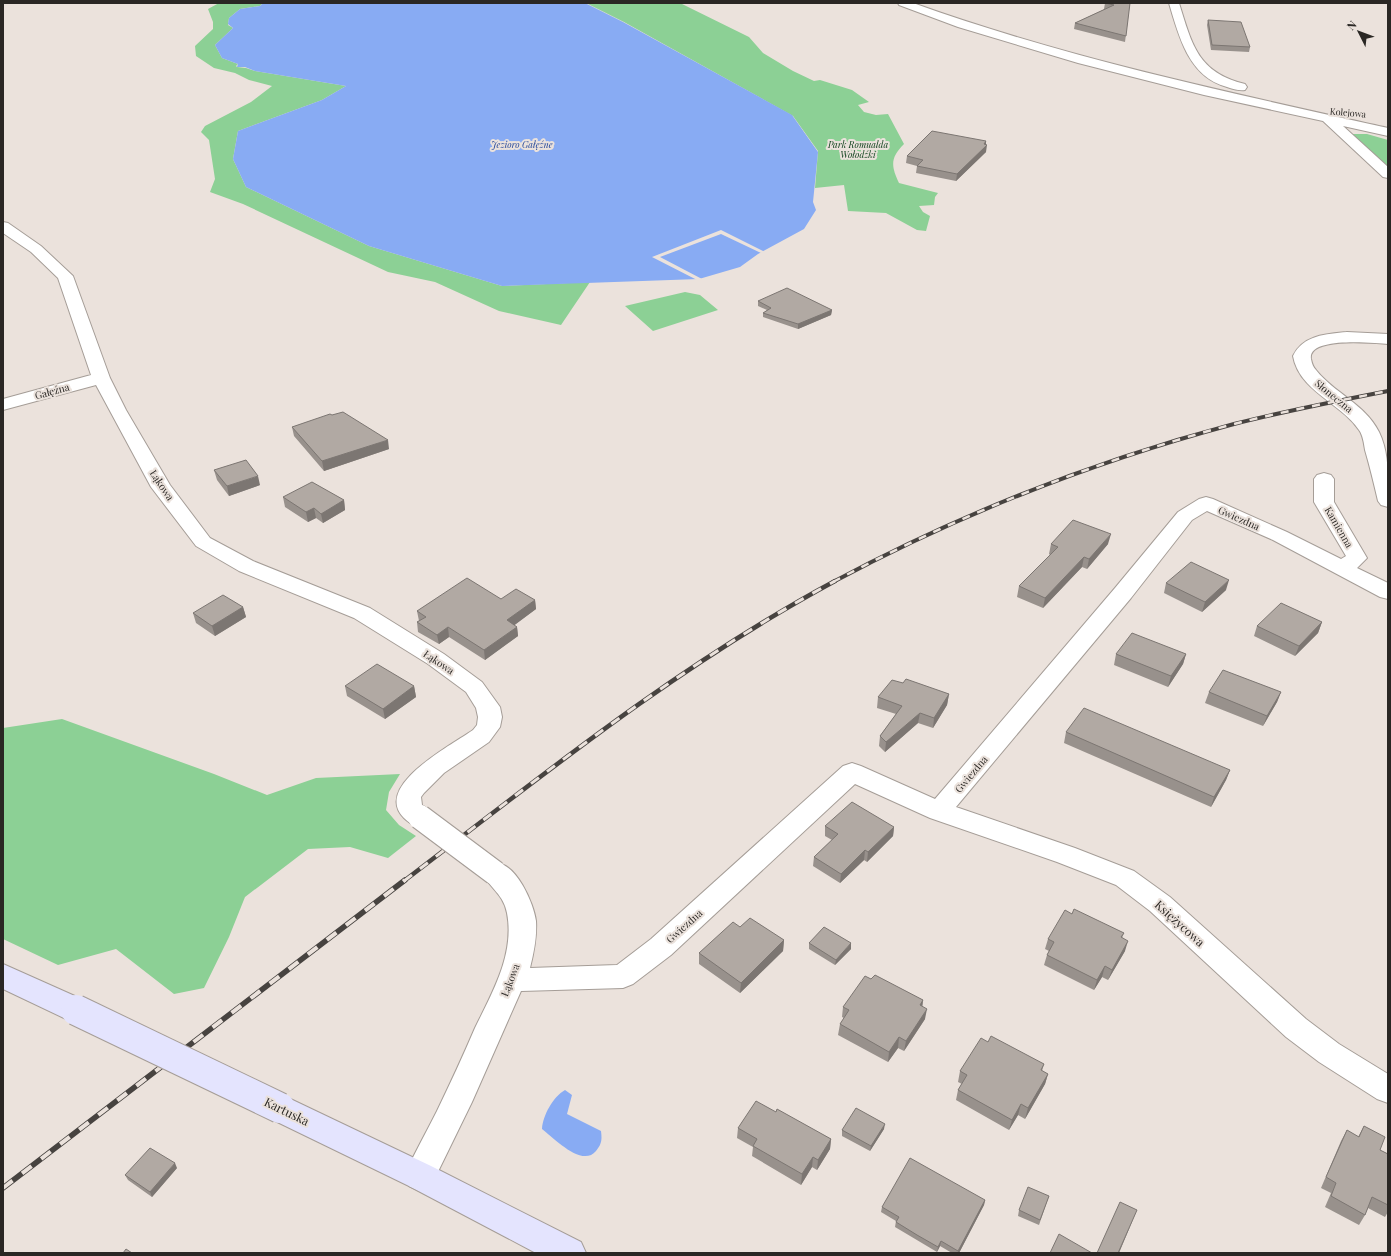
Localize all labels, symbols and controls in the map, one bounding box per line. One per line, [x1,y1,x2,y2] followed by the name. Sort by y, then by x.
[1339,12,1379,52] north arrow
[1343,17,1359,33] text: N
[1329,104,1367,120] street label: Kolejowa
[491,138,553,150] water label: Jezioro Gałęźne
[827,138,888,160] park label: Park Romualda Wołodźki
[1312,376,1356,416] street label: Słoneczna
[33,380,71,402] street label: Gałęźna
[147,467,177,503] street label: Łąkowa
[1216,503,1262,533] street label: Gwiezdna
[1322,504,1356,550] street label: Kamienna
[421,647,457,677] street label: Łąkowa
[951,753,991,795] street label: Gwiezdna
[1152,896,1208,950] street label: Księżycowa
[663,906,705,946] street label: Gwiezdna
[497,962,523,998] street label: Łąkowa
[262,1093,312,1129] street label: Kartuska

